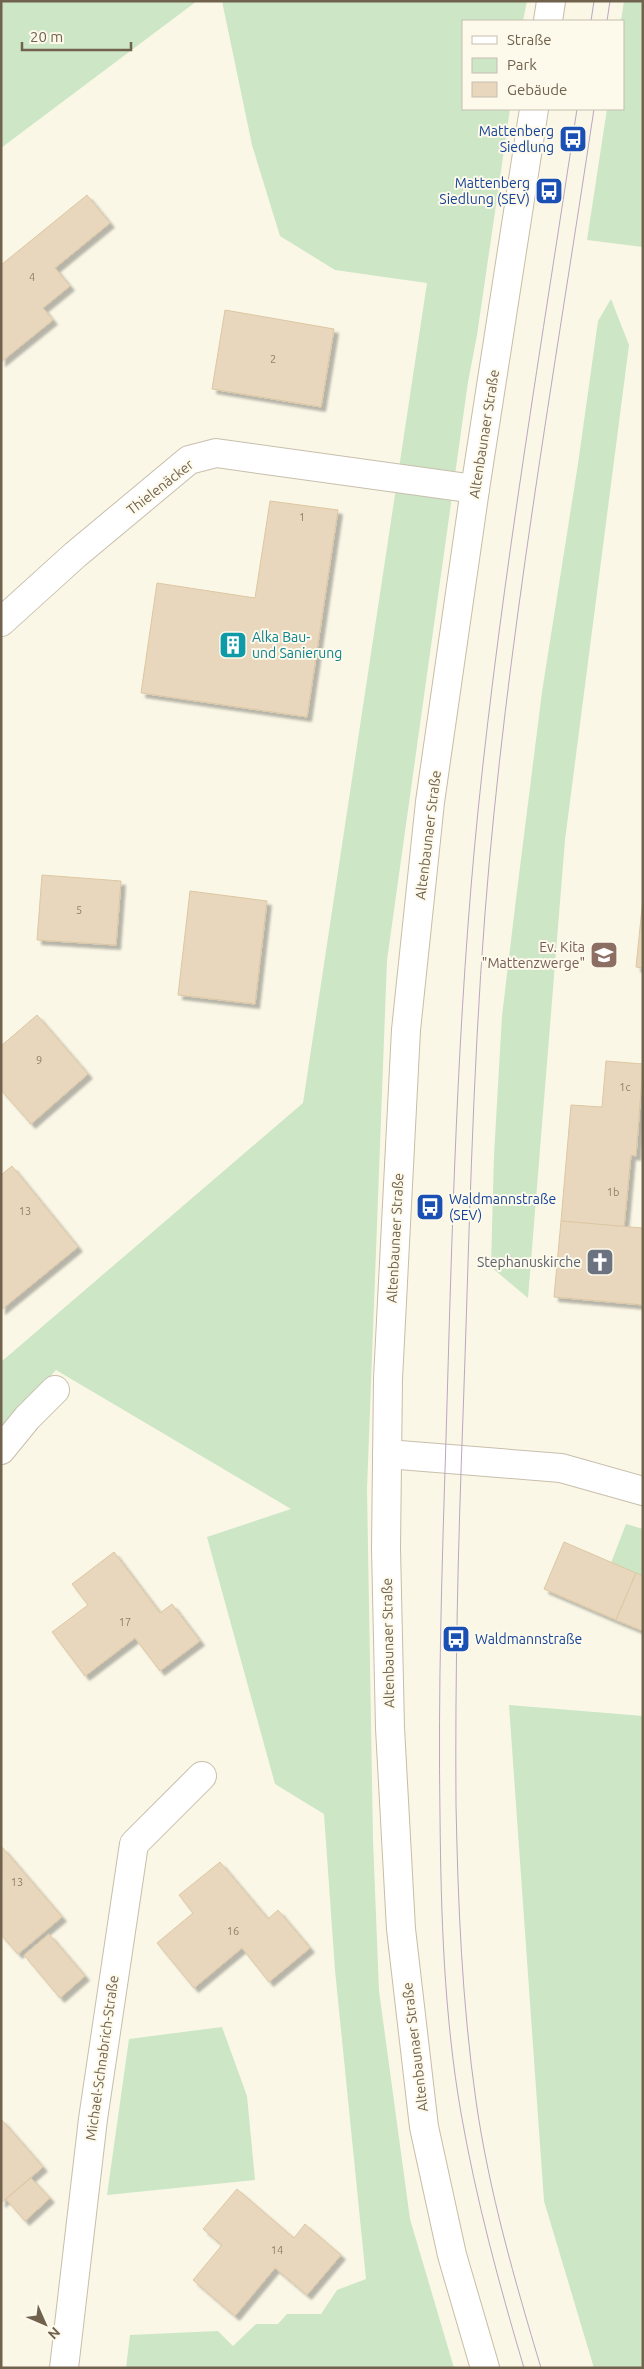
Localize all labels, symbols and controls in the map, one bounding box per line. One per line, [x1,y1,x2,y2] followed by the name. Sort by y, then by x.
[22,20,131,52] scale bar
[462,20,624,110] legend
[30,28,63,45] text: 20 m
[507,31,551,48] text: Straße
[507,56,537,73] text: Park
[507,81,567,98] text: Gebäude
[479,123,554,155] place label: Mattenberg Siedlung
[558,124,588,154] bus stop icon: Mattenberg Siedlung
[439,175,530,207] place label: Mattenberg Siedlung (SEV)
[534,176,564,206] bus stop icon: Mattenberg Siedlung (SEV)
[29,271,35,283] house number: 4
[270,353,276,365] house number: 2
[466,368,502,500] street label: Altenbaunaer Straße
[124,456,197,518] street label: Thielenäcker
[299,511,305,523] house number: 1
[252,629,342,661] place label: Alka Bau- und Sanierung
[218,630,248,660] building icon: Alka Bau- und Sanierung
[412,769,444,901] street label: Altenbaunaer Straße
[76,904,82,916] house number: 5
[482,939,585,971] place label: Ev. Kita "Mattenzwerge"
[589,940,619,970] school or university icon: Ev. Kita "Mattenzwerge"
[36,1054,42,1066] house number: 9
[619,1081,631,1093] house number: 1c
[384,1173,406,1303] street label: Altenbaunaer Straße
[607,1186,619,1198] house number: 1b
[449,1191,556,1223] place label: Waldmannstraße (SEV)
[415,1192,445,1222] bus stop icon: Waldmannstraße (SEV)
[19,1205,31,1217] house number: 13
[585,1247,615,1277] church icon: Stephanuskirche
[477,1254,581,1270] place label: Stephanuskirche
[379,1578,397,1708] street label: Altenbaunaer Straße
[119,1616,131,1628] house number: 17
[441,1624,471,1654] bus stop icon: Waldmannstraße
[475,1631,582,1647] place label: Waldmannstraße
[11,1876,23,1888] house number: 13
[227,1925,239,1937] house number: 16
[82,1974,122,2142] street label: Michael-Schnabrich-Straße
[399,1981,431,2113] street label: Altenbaunaer Straße
[271,2244,283,2256] house number: 14
[20,2299,70,2349] north arrow
[45,2324,64,2343] text: N

